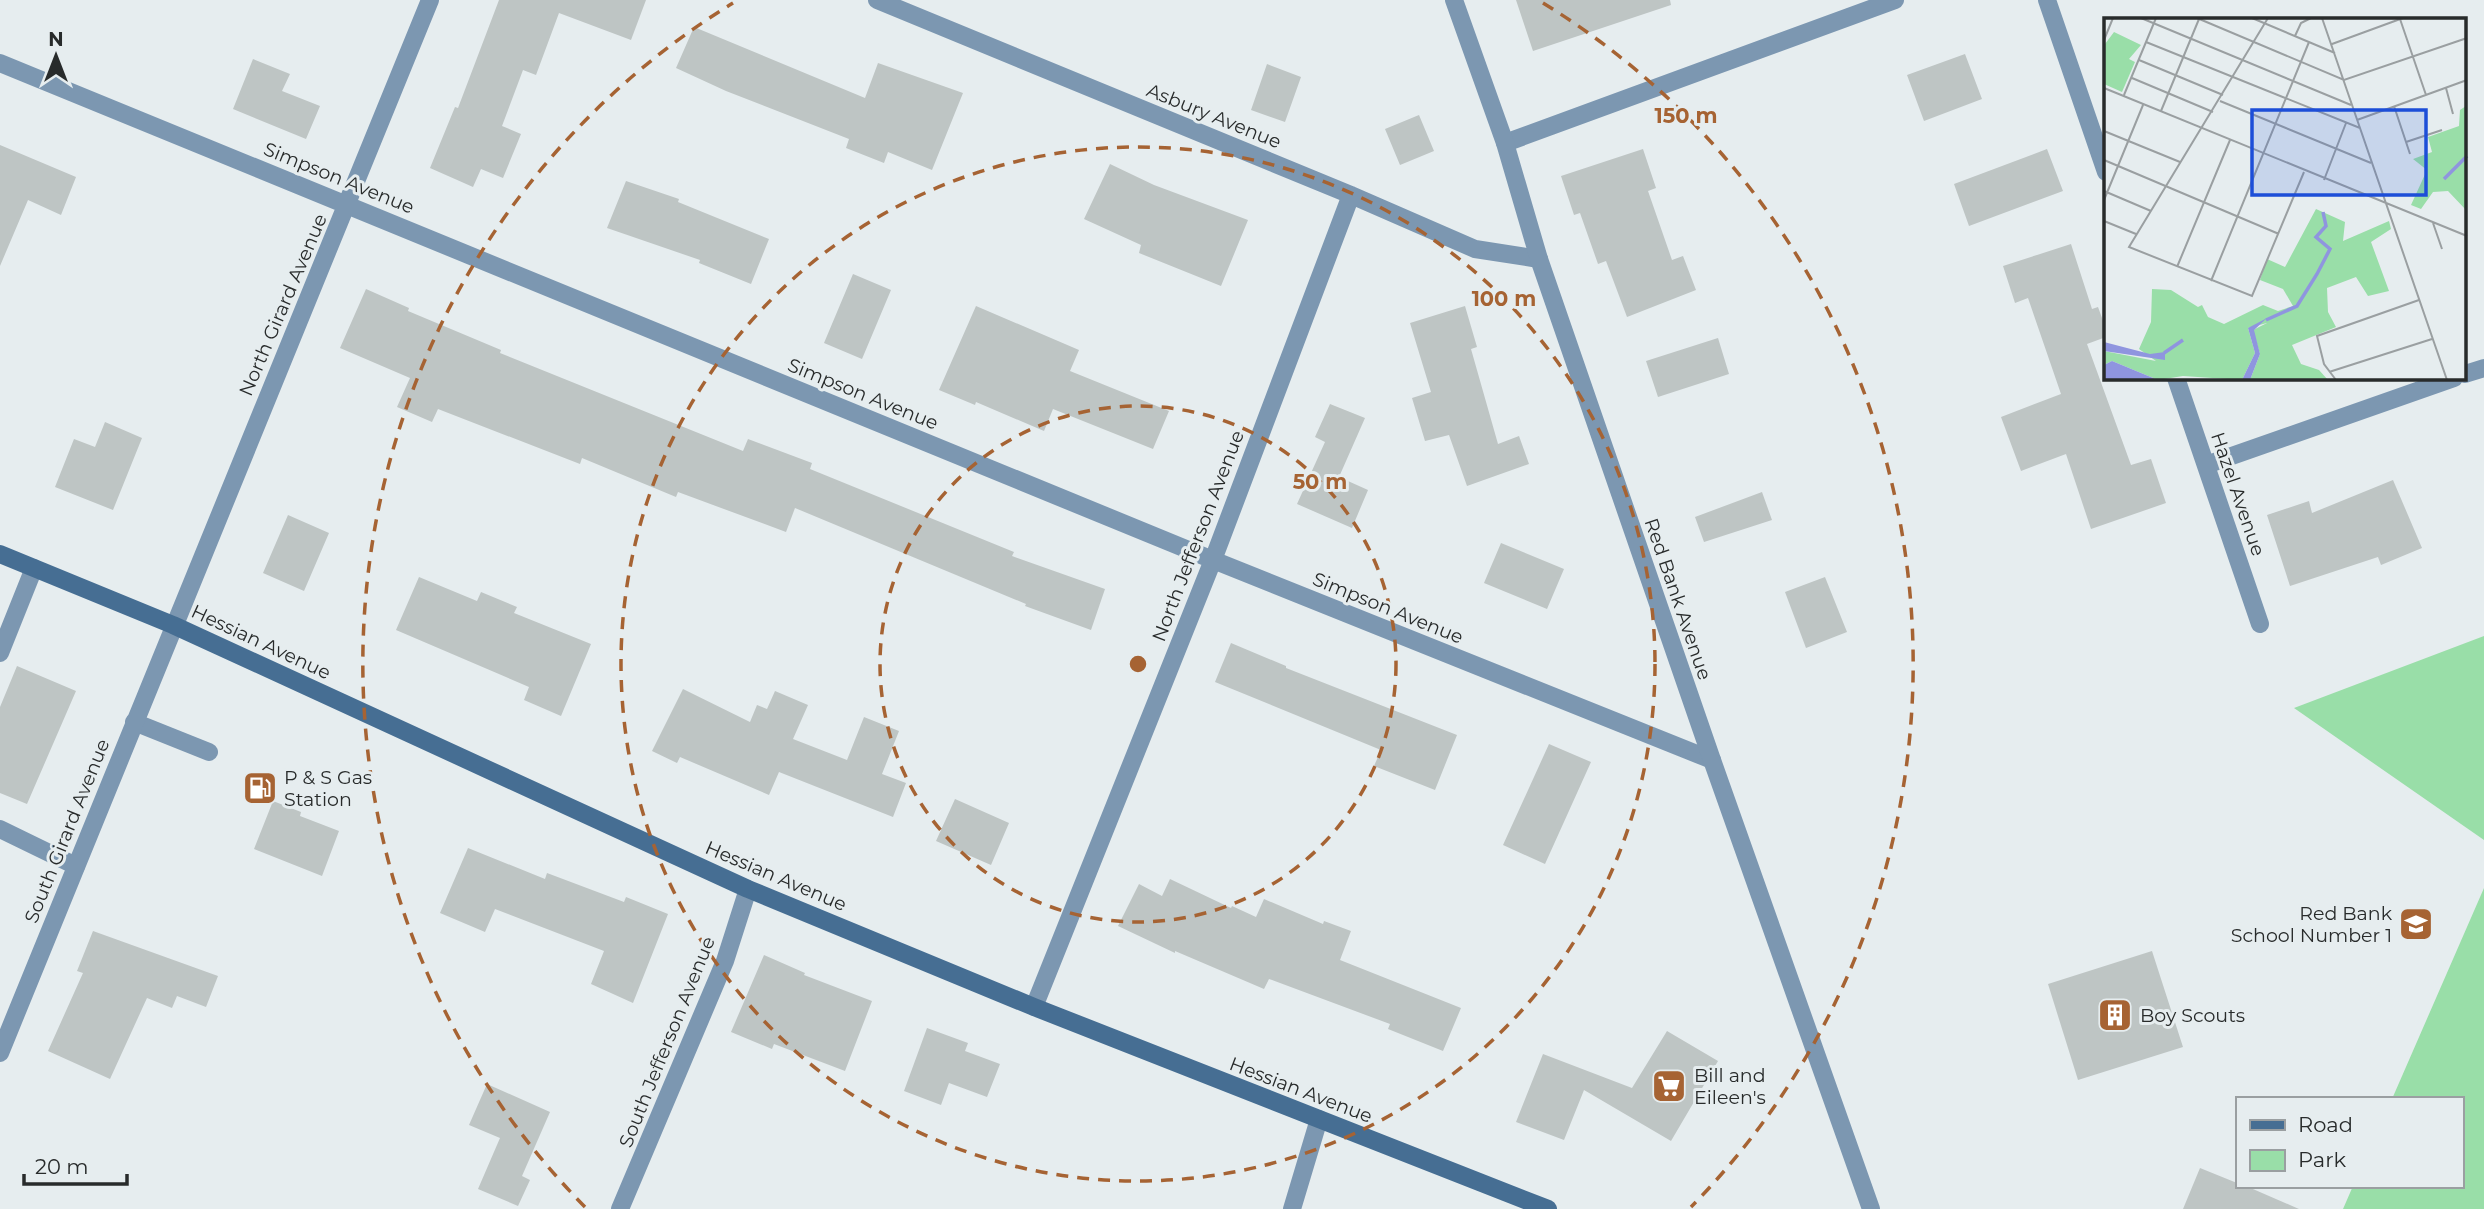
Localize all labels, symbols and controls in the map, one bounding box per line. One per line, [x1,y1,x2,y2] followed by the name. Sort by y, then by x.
[2104,18,2466,380] inset map
[21,21,91,91] north arrow
[48,28,64,51] text: N
[1143,79,1285,153] street label: Asbury Avenue
[1655,103,1717,128] text: 150 m
[260,137,418,219] street label: Simpson Avenue
[234,210,332,400] street label: North Girard Avenue
[1472,286,1536,311] text: 100 m
[784,353,942,435] street label: Simpson Avenue
[1147,427,1249,645] street label: North Jefferson Avenue
[2206,429,2270,559] street label: Hazel Avenue
[1293,469,1347,494] text: 50 m
[1640,515,1716,683] street label: Red Bank Avenue
[1309,567,1467,649] street label: Simpson Avenue
[188,600,334,684] street label: Hessian Avenue
[1126,652,1150,676] centre of rings
[19,736,115,926] street label: South Girard Avenue
[284,766,372,811] place label: P & S Gas Station
[241,769,279,807] fuel station icon: P & S Gas Station
[702,836,850,916] street label: Hessian Avenue
[2231,902,2393,947] place label: Red Bank School Number 1
[2397,905,2435,943] school or university icon: Red Bank School Number 1
[614,933,720,1151] street label: South Jefferson Avenue
[2096,996,2134,1034] building icon: Boy Scouts
[2140,1004,2245,1027] place label: Boy Scouts
[1226,1052,1376,1128] street label: Hessian Avenue
[1694,1064,1766,1109] place label: Bill and Eileen's
[1650,1067,1688,1105] supermarket icon: Bill and Eileen's
[2236,1097,2463,1188] legend
[2298,1112,2353,1137] text: Road
[24,1142,128,1186] scale bar
[2298,1147,2346,1172] text: Park
[35,1154,89,1179] text: 20 m

